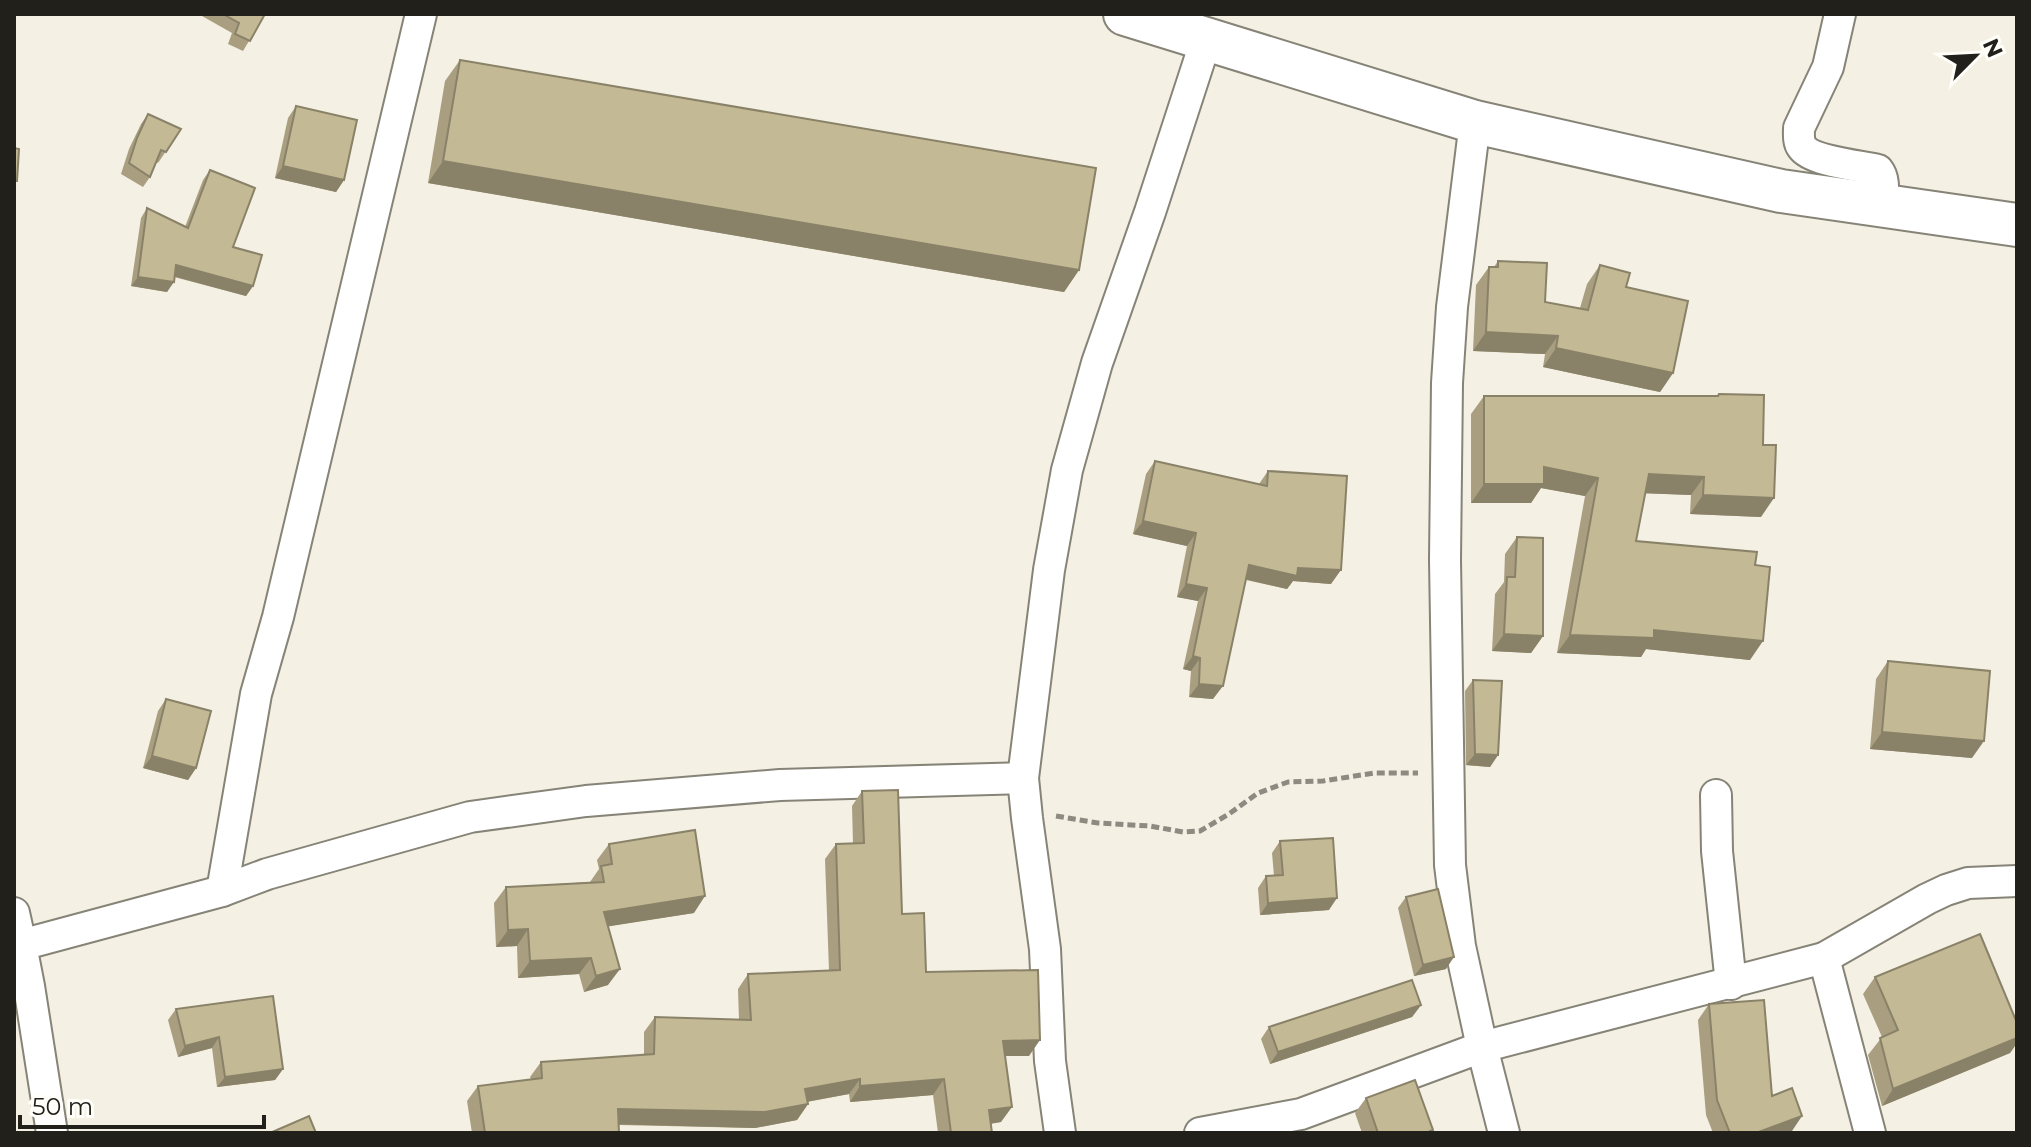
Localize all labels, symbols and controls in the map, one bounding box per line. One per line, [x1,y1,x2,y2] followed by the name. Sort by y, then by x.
[1935,16,2015,96] north arrow
[1977,34,2009,62] text: N
[20,1079,264,1129] scale bar
[32,1092,93,1121] text: 50 m

